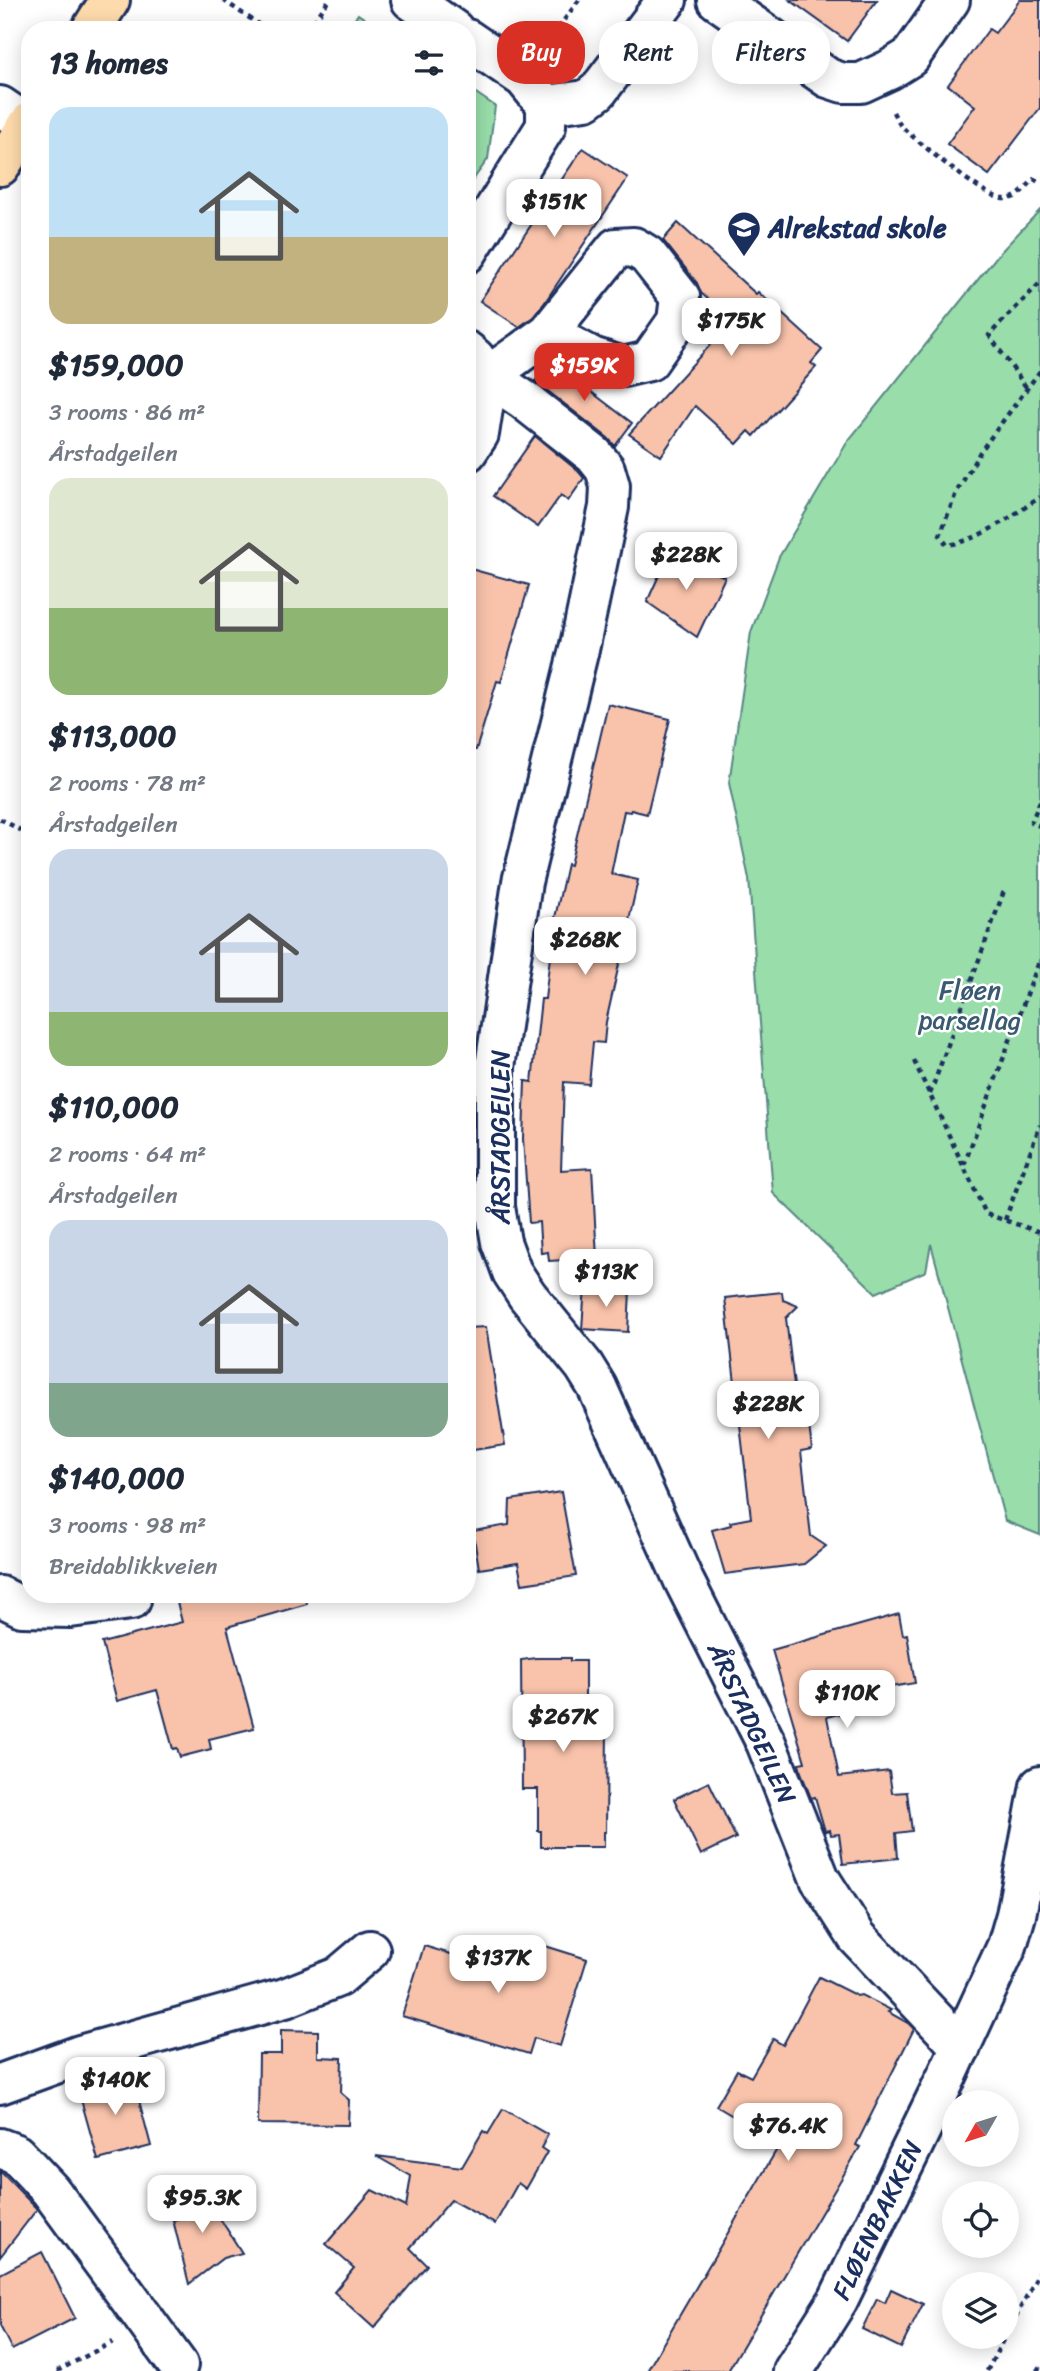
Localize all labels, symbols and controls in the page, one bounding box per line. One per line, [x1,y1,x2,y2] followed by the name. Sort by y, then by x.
[497,21,585,84] chip: Buy
[599,21,698,84] chip: Rent
[712,21,830,84] chip: Filters
[49,36,168,90] text: 13 homes
[410,44,448,82] icon: filters
[186,153,312,279] icon: home
[505,180,603,239] pin: $151K
[522,181,586,222] text: $151K
[767,205,947,251] place label: Alrekstad skole
[725,209,763,258] school or university icon: Alrekstad skole
[682,298,780,358] pin: $175K
[698,300,764,341] text: $175K
[49,338,184,392] text: $159,000
[535,344,633,403] pin: $159K
[550,345,618,386] text: $159K
[49,392,205,433] text: 3 rooms · 86 m²
[49,433,178,474] text: Årstadgeilen
[186,524,312,650] icon: home
[637,532,735,592] pin: $228K
[651,534,721,575] text: $228K
[49,709,176,763] text: $113,000
[49,763,206,804] text: 2 rooms · 78 m²
[49,804,178,845] text: Årstadgeilen
[186,895,312,1021] icon: home
[536,918,634,977] pin: $268K
[550,919,620,960] text: $268K
[918,967,1021,1043] park label: Fløen parsellag
[477,1050,523,1225] street label: ÅRSTADGEILEN
[49,1080,179,1134] text: $110,000
[49,1134,206,1175] text: 2 rooms · 64 m²
[49,1175,178,1216] text: Årstadgeilen
[557,1250,655,1309] pin: $113K
[575,1251,637,1292] text: $113K
[186,1266,312,1392] icon: home
[719,1382,817,1441] pin: $228K
[733,1383,803,1424] text: $228K
[49,1451,185,1505] text: $140,000
[49,1505,206,1546] text: 3 rooms · 98 m²
[49,1546,217,1587] text: Breidablikkveien
[694,1633,810,1812] street label: ÅRSTADGEILEN
[798,1670,896,1730] pin: $110K
[815,1672,879,1713] text: $110K
[514,1694,612,1754] pin: $267K
[529,1696,597,1737] text: $267K
[449,1936,547,1995] pin: $137K
[465,1937,531,1978] text: $137K
[66,2058,164,2117] pin: $140K
[81,2059,149,2100] text: $140K
[942,2090,1018,2166] north arrow
[942,2090,1019,2349] map controls
[731,2104,845,2163] pin: $76.4K
[750,2105,826,2146] text: $76.4K
[818,2132,936,2308] street label: FLØENBAKKEN
[145,2176,259,2235] pin: $95.3K
[163,2177,241,2218] text: $95.3K
[942,2181,1019,2258] button: locate
[942,2272,1019,2349] button: layers

